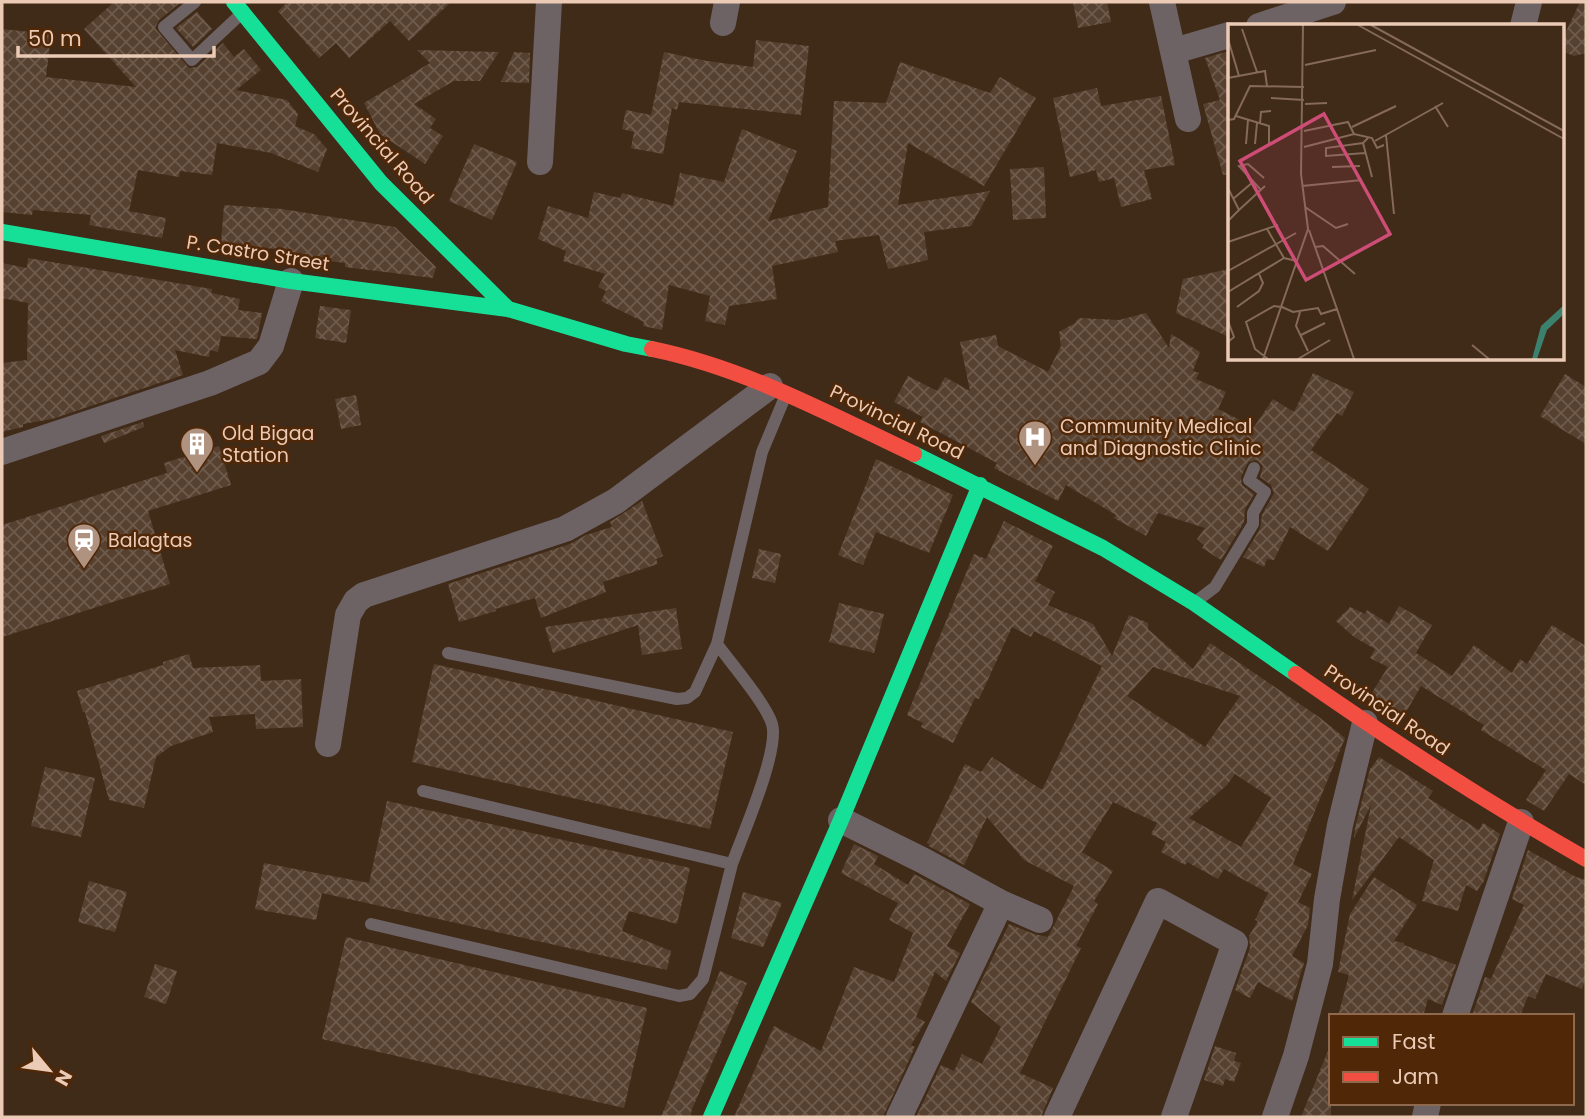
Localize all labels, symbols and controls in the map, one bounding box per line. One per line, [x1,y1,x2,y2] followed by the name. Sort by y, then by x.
[18,14,214,58] scale bar
[28,24,82,53] text: 50 m
[1228,24,1564,360] inset map
[324,82,440,210] street label: Provincial Road
[185,228,331,278] street label: P. Castro Street
[825,378,969,466] street label: Provincial Road
[1060,413,1262,462] place label: Community Medical and Diagnostic Clinic
[1016,418,1054,467] hospital icon: Community Medical and Diagnostic Clinic
[222,420,314,469] place label: Old Bigaa Station
[178,425,216,474] building icon: Old Bigaa Station
[65,521,103,570] station icon: Balagtas
[108,527,193,554] place label: Balagtas
[1319,658,1455,762] street label: Provincial Road
[1329,1014,1574,1105] legend
[1392,1027,1435,1056] text: Fast
[14,1035,84,1105] north arrow
[1392,1062,1439,1091] text: Jam
[48,1065,79,1091] text: N

